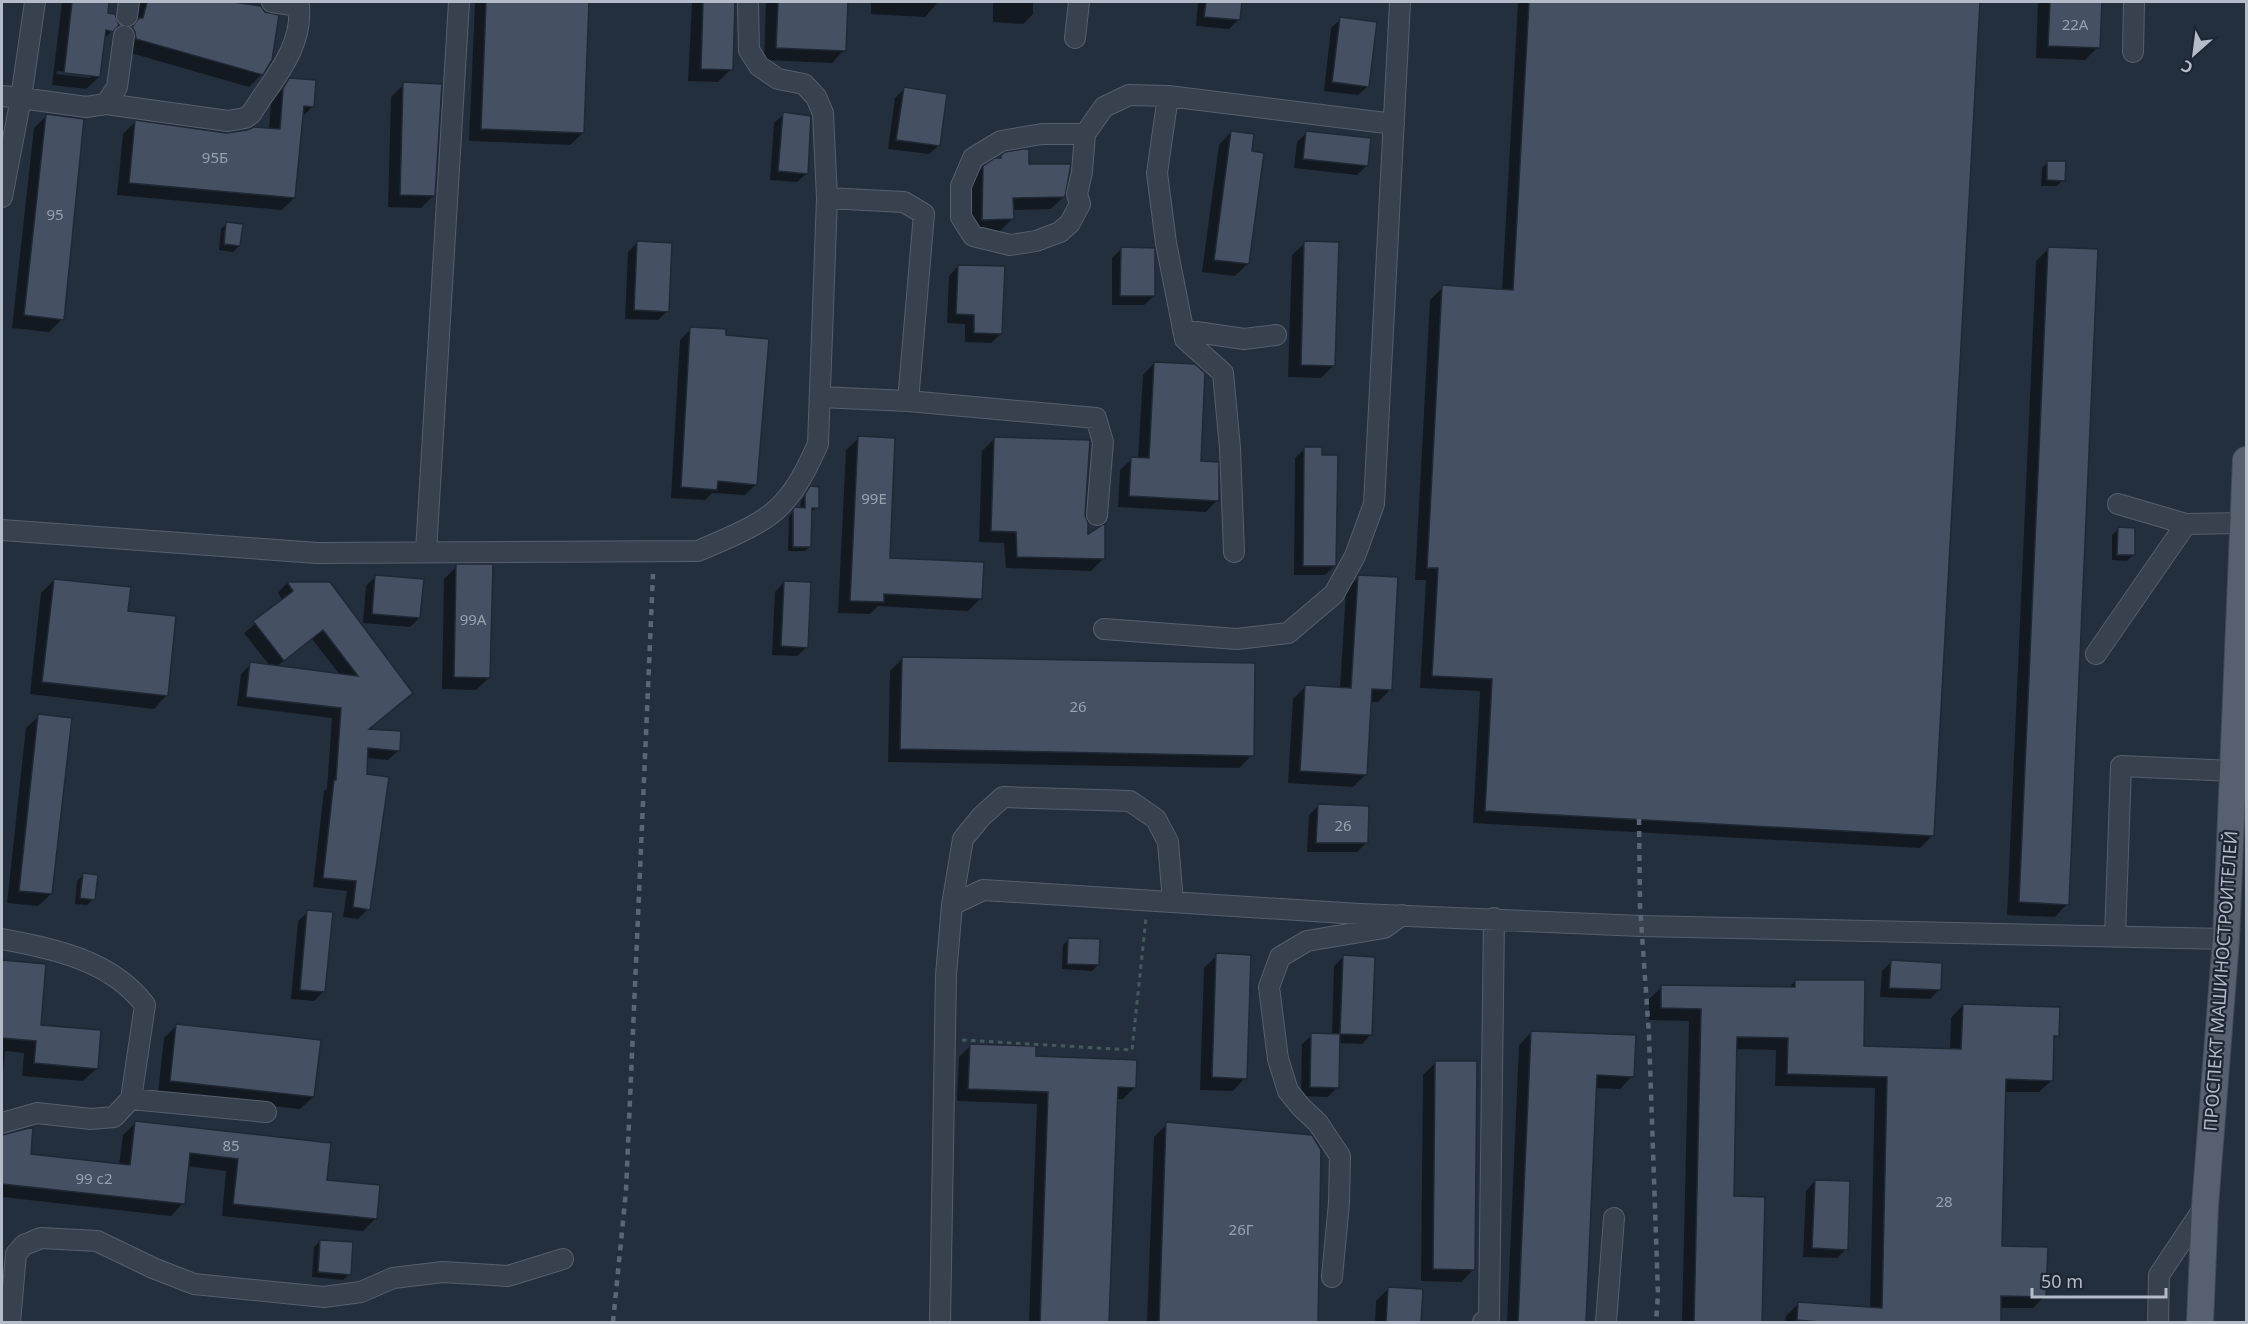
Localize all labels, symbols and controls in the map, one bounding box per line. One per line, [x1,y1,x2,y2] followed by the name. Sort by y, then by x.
[2062,14,2089,34] house number: 22А
[2164,24,2224,84] north arrow
[2177,55,2197,79] text: С
[202,147,228,167] house number: 95Б
[46,204,64,224] house number: 95
[861,488,887,508] house number: 99Е
[460,609,487,629] house number: 99А
[1069,696,1087,716] house number: 26
[1334,815,1352,835] house number: 26
[2198,830,2242,1132] street label: ПРОСПЕКТ МАШИНОСТРОИТЕЛЕЙ
[222,1135,240,1155] house number: 85
[75,1168,113,1188] house number: 99 с2
[1935,1191,1953,1211] house number: 28
[1229,1219,1254,1239] house number: 26Г
[2032,1261,2166,1299] scale bar
[2041,1269,2083,1293] text: 50 m

